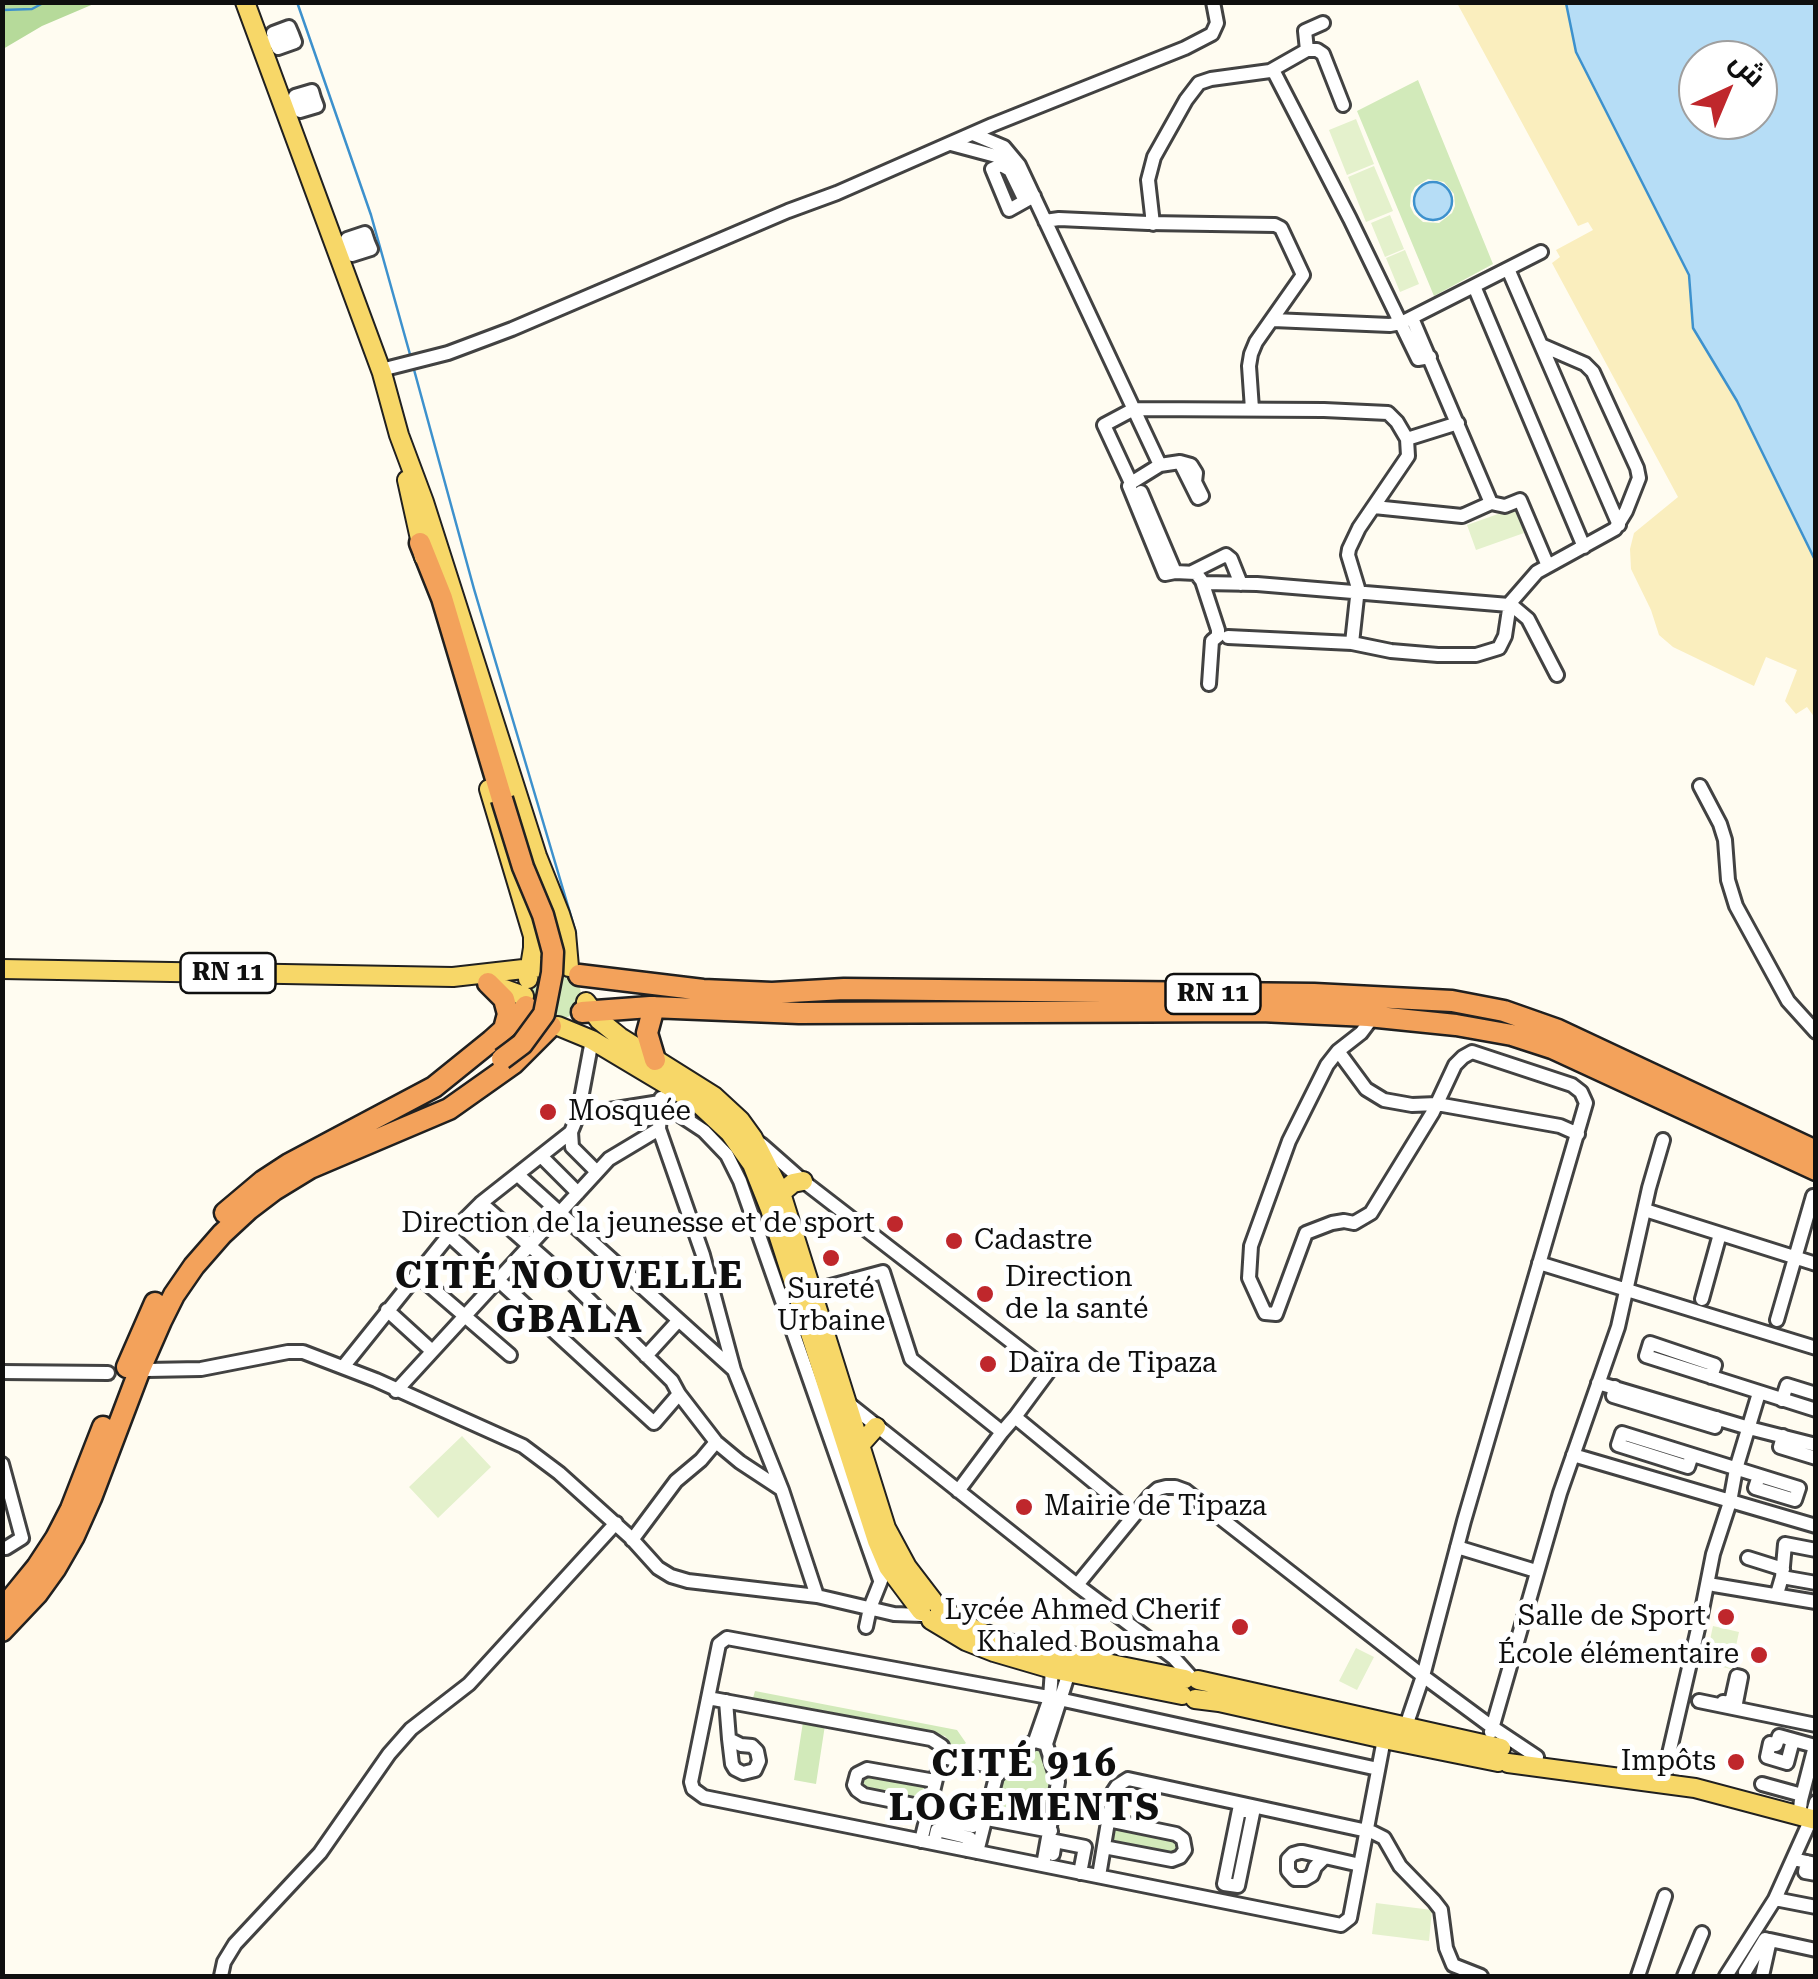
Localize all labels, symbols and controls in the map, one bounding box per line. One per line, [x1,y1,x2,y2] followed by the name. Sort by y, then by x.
[1678,40,1778,140] north arrow
[1723,45,1772,94] text: ش
[180,953,276,993] road number: RN 11
[1166,974,1260,1014] road number: RN 11
[568,1095,691,1129] place label: Mosquée
[537,1101,559,1123] marker: Mosquée
[401,1207,875,1241] place label: Direction de la jeunesse et de sport
[884,1213,906,1235] marker: Direction de la jeunesse et de sport
[974,1224,1092,1258] place label: Cadastre
[943,1230,965,1252] marker: Cadastre
[820,1247,842,1269] marker: Sureté Urbaine
[395,1254,745,1344] district label: CITÉ NOUVELLE GBALA
[1005,1261,1148,1327] place label: Direction de la santé
[777,1273,885,1339] place label: Sureté Urbaine
[974,1283,996,1305] marker: Direction de la santé
[1008,1347,1217,1381] place label: Daïra de Tipaza
[977,1353,999,1375] marker: Daïra de Tipaza
[1044,1490,1267,1524] place label: Mairie de Tipaza
[1013,1496,1035,1518] marker: Mairie de Tipaza
[945,1594,1220,1660] place label: Lycée Ahmed Cherif Khaled Bousmaha
[1518,1600,1706,1634] place label: Salle de Sport
[1715,1606,1737,1628] marker: Salle de Sport
[1229,1616,1251,1638] marker: Lycée Ahmed Cherif Khaled Bousmaha
[1498,1638,1739,1672] place label: École élémentaire
[1748,1644,1770,1666] marker: École élémentaire
[889,1742,1161,1832] district label: CITÉ 916 LOGEMENTS
[1621,1745,1716,1779] place label: Impôts
[1725,1751,1747,1773] marker: Impôts

